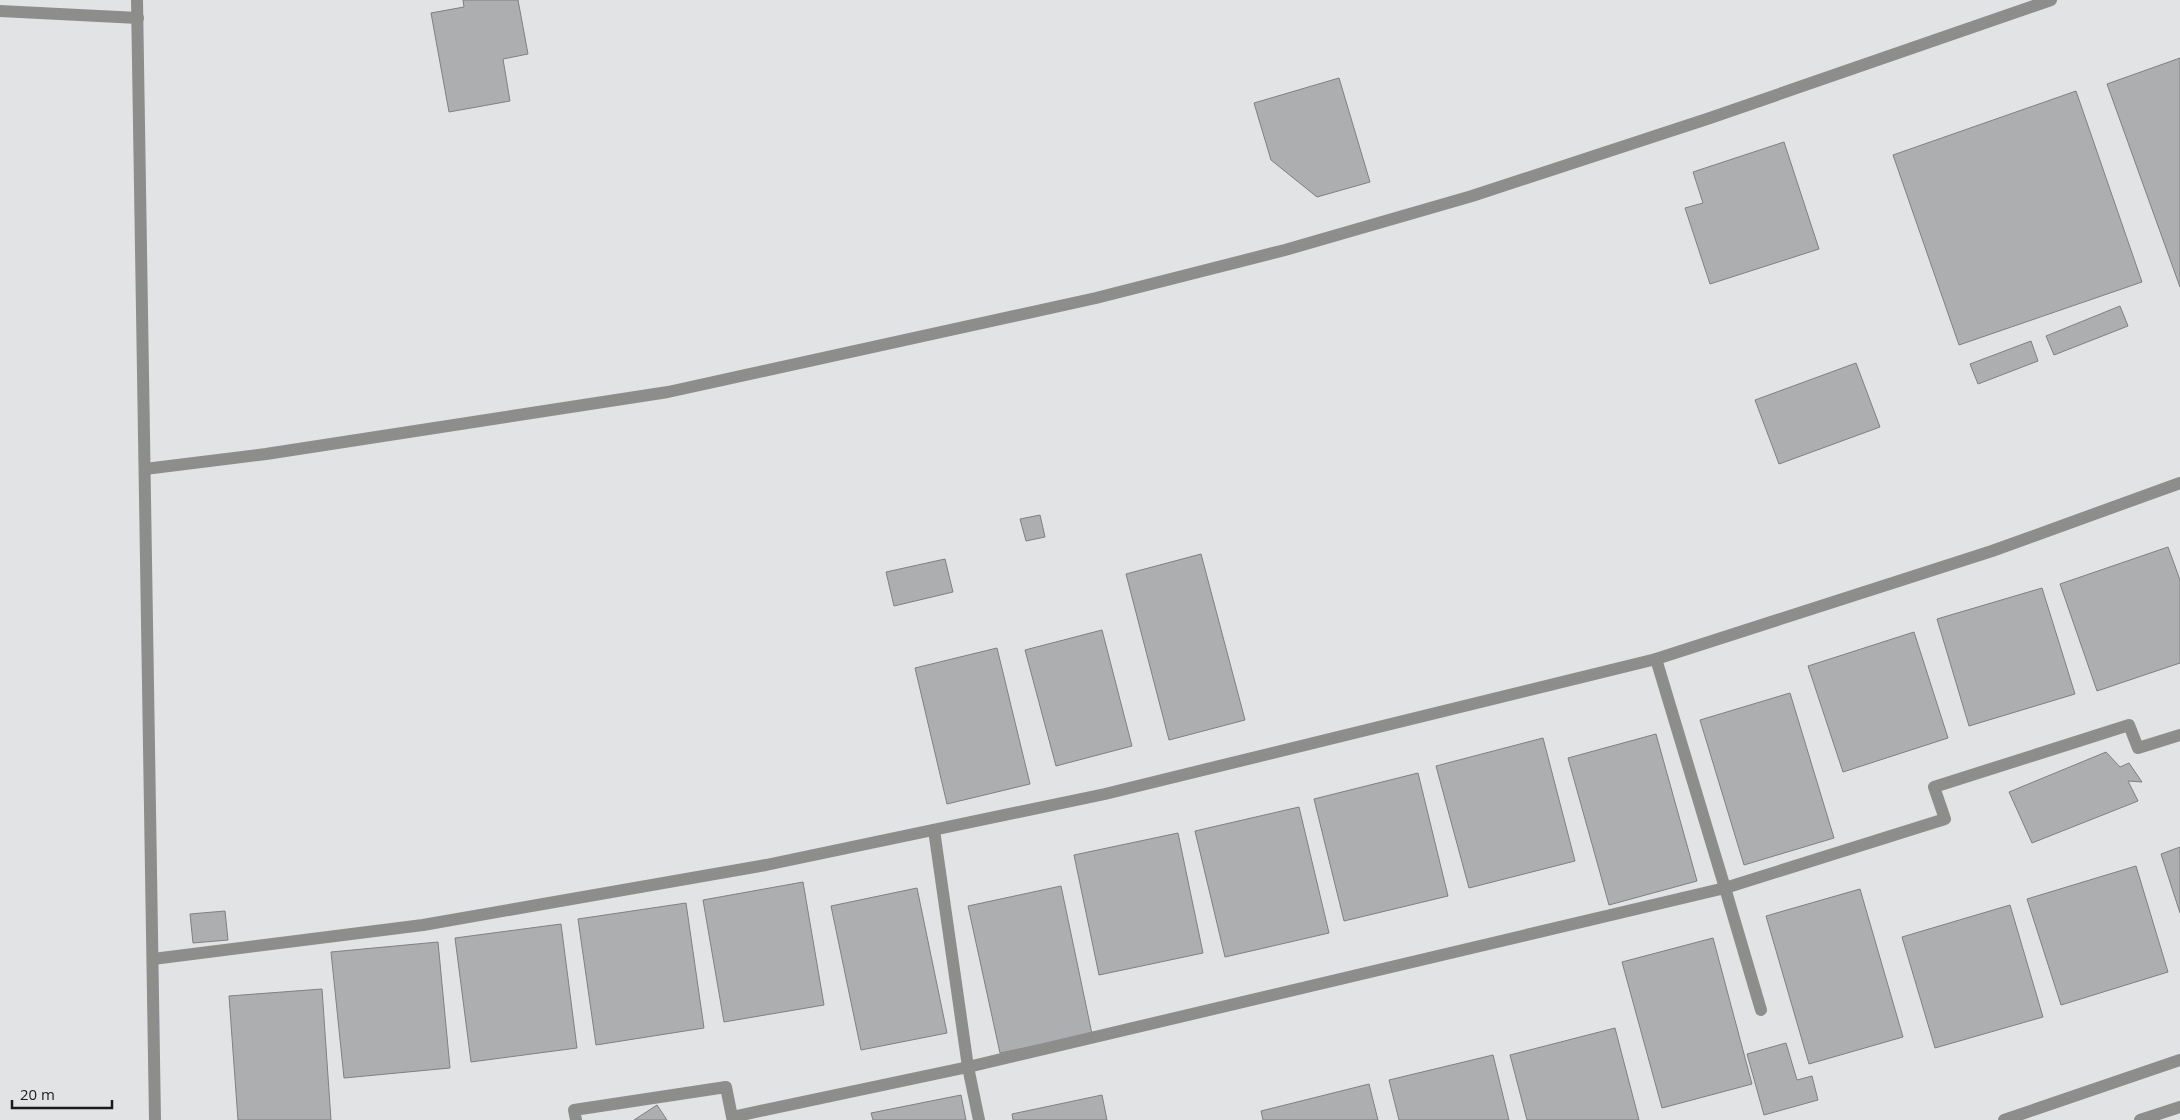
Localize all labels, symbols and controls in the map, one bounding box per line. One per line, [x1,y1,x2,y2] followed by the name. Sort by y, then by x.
[12,1078,112,1110] scale bar
[20,1084,55,1104] text: 20 m

